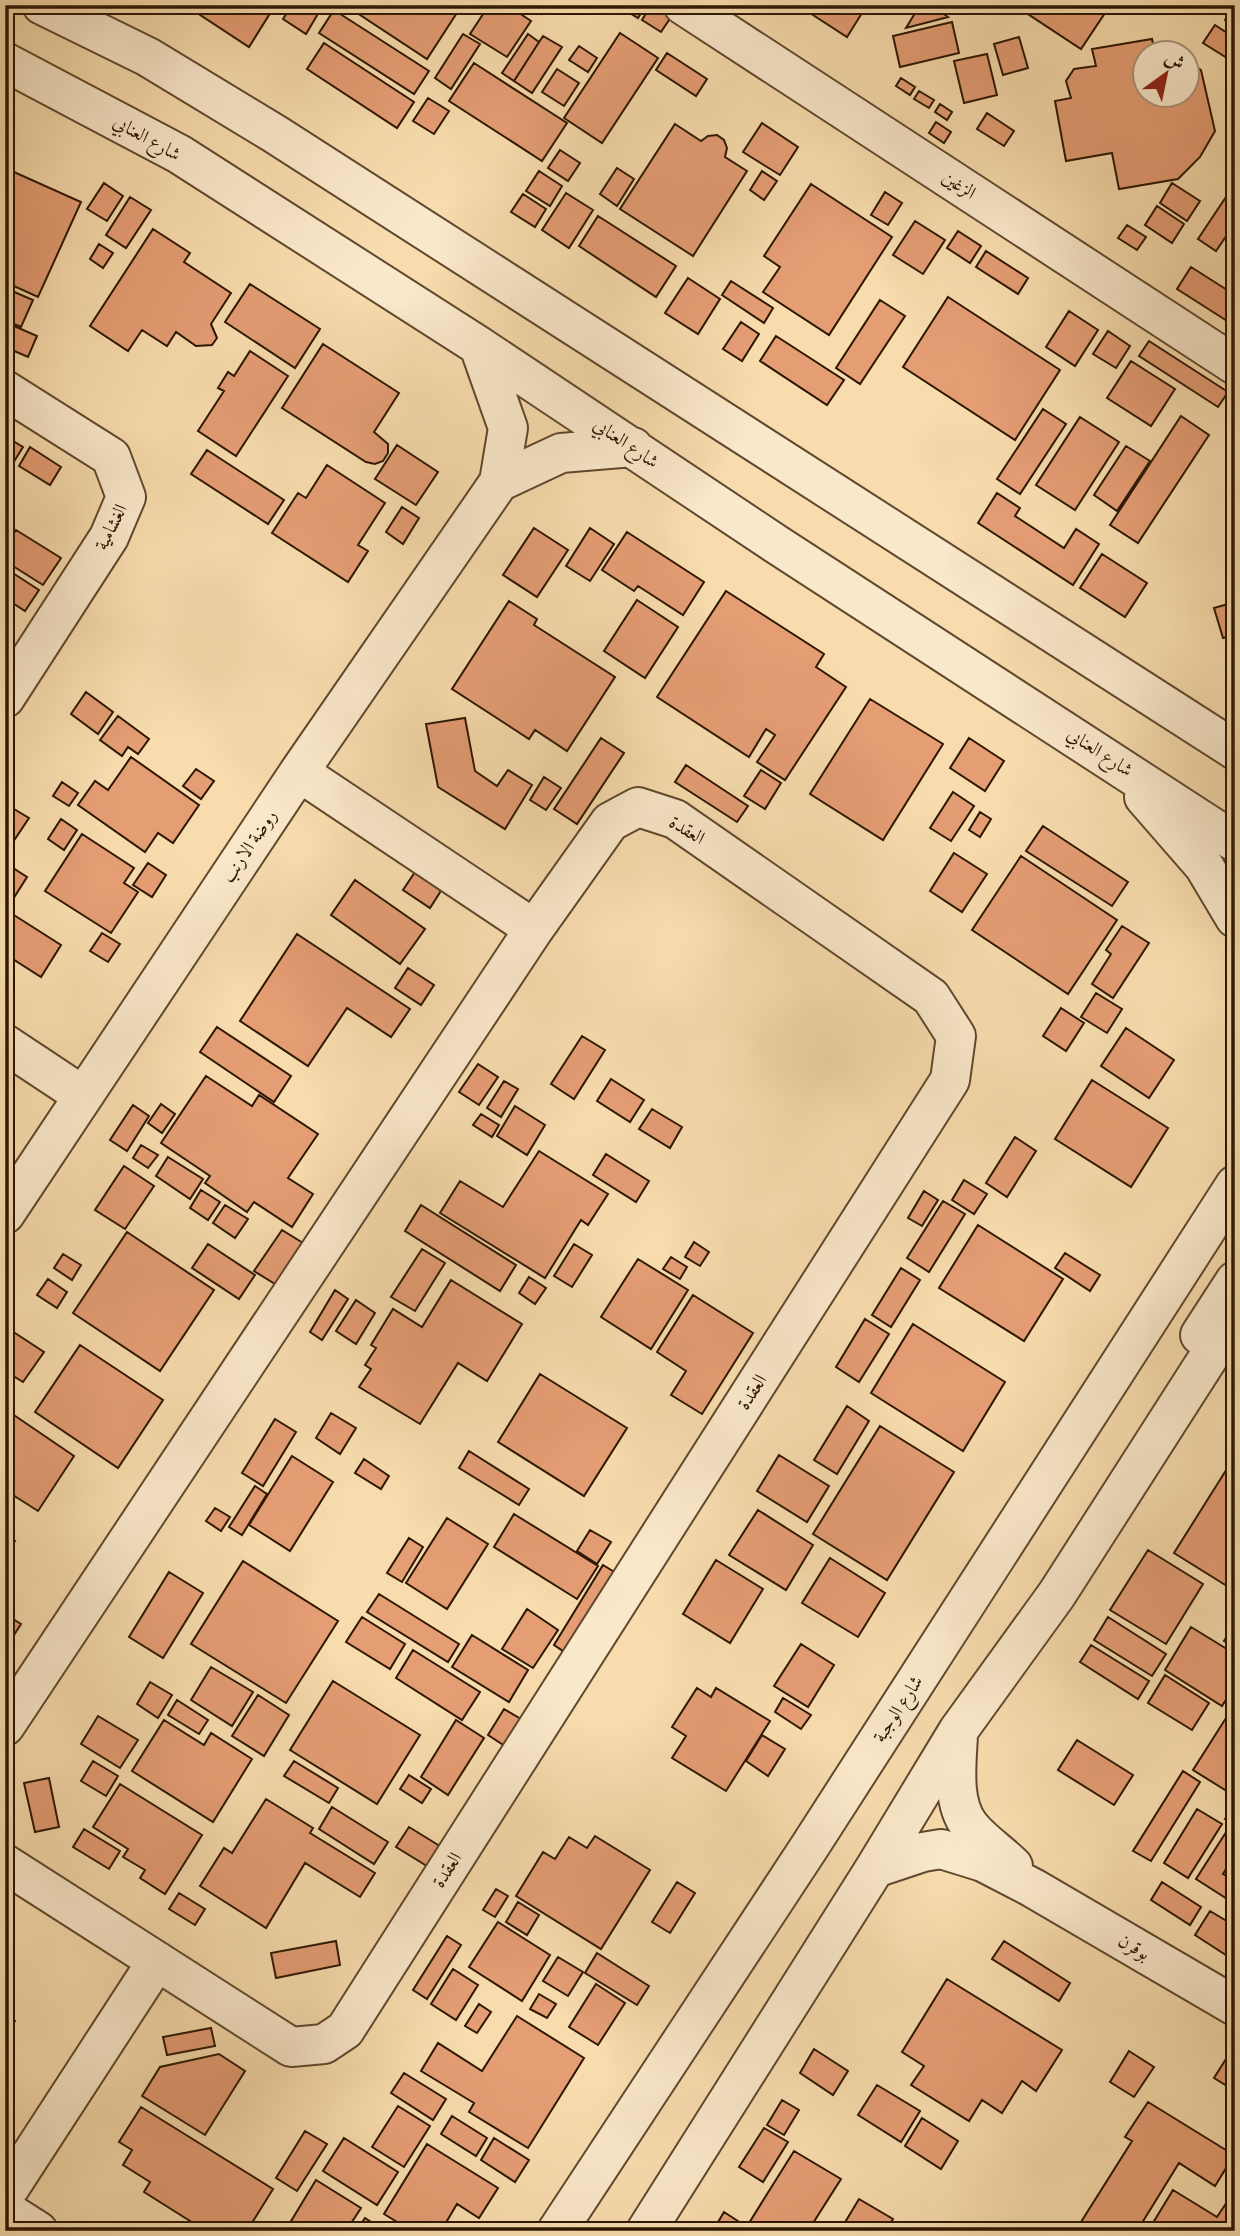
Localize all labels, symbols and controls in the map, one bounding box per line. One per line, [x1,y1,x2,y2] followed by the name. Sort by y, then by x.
[1132,38,1202,108] north arrow
[1160,45,1190,77] text: ش
[107,109,186,169] street label: شارع العنابي
[937,164,981,206] street label: الزغين
[587,412,664,476] street label: شارع العنابي
[88,499,134,555] street label: الغشامية
[1061,721,1138,785] street label: شارع العنابي
[215,804,283,888] street label: روضة الارنب
[664,809,710,851] street label: العقدة
[731,1369,773,1415] street label: العقدة
[867,1670,931,1749] street label: شارع الوجبة
[426,1847,468,1893] street label: العقدة
[1113,1927,1155,1967] street label: بوقرن

